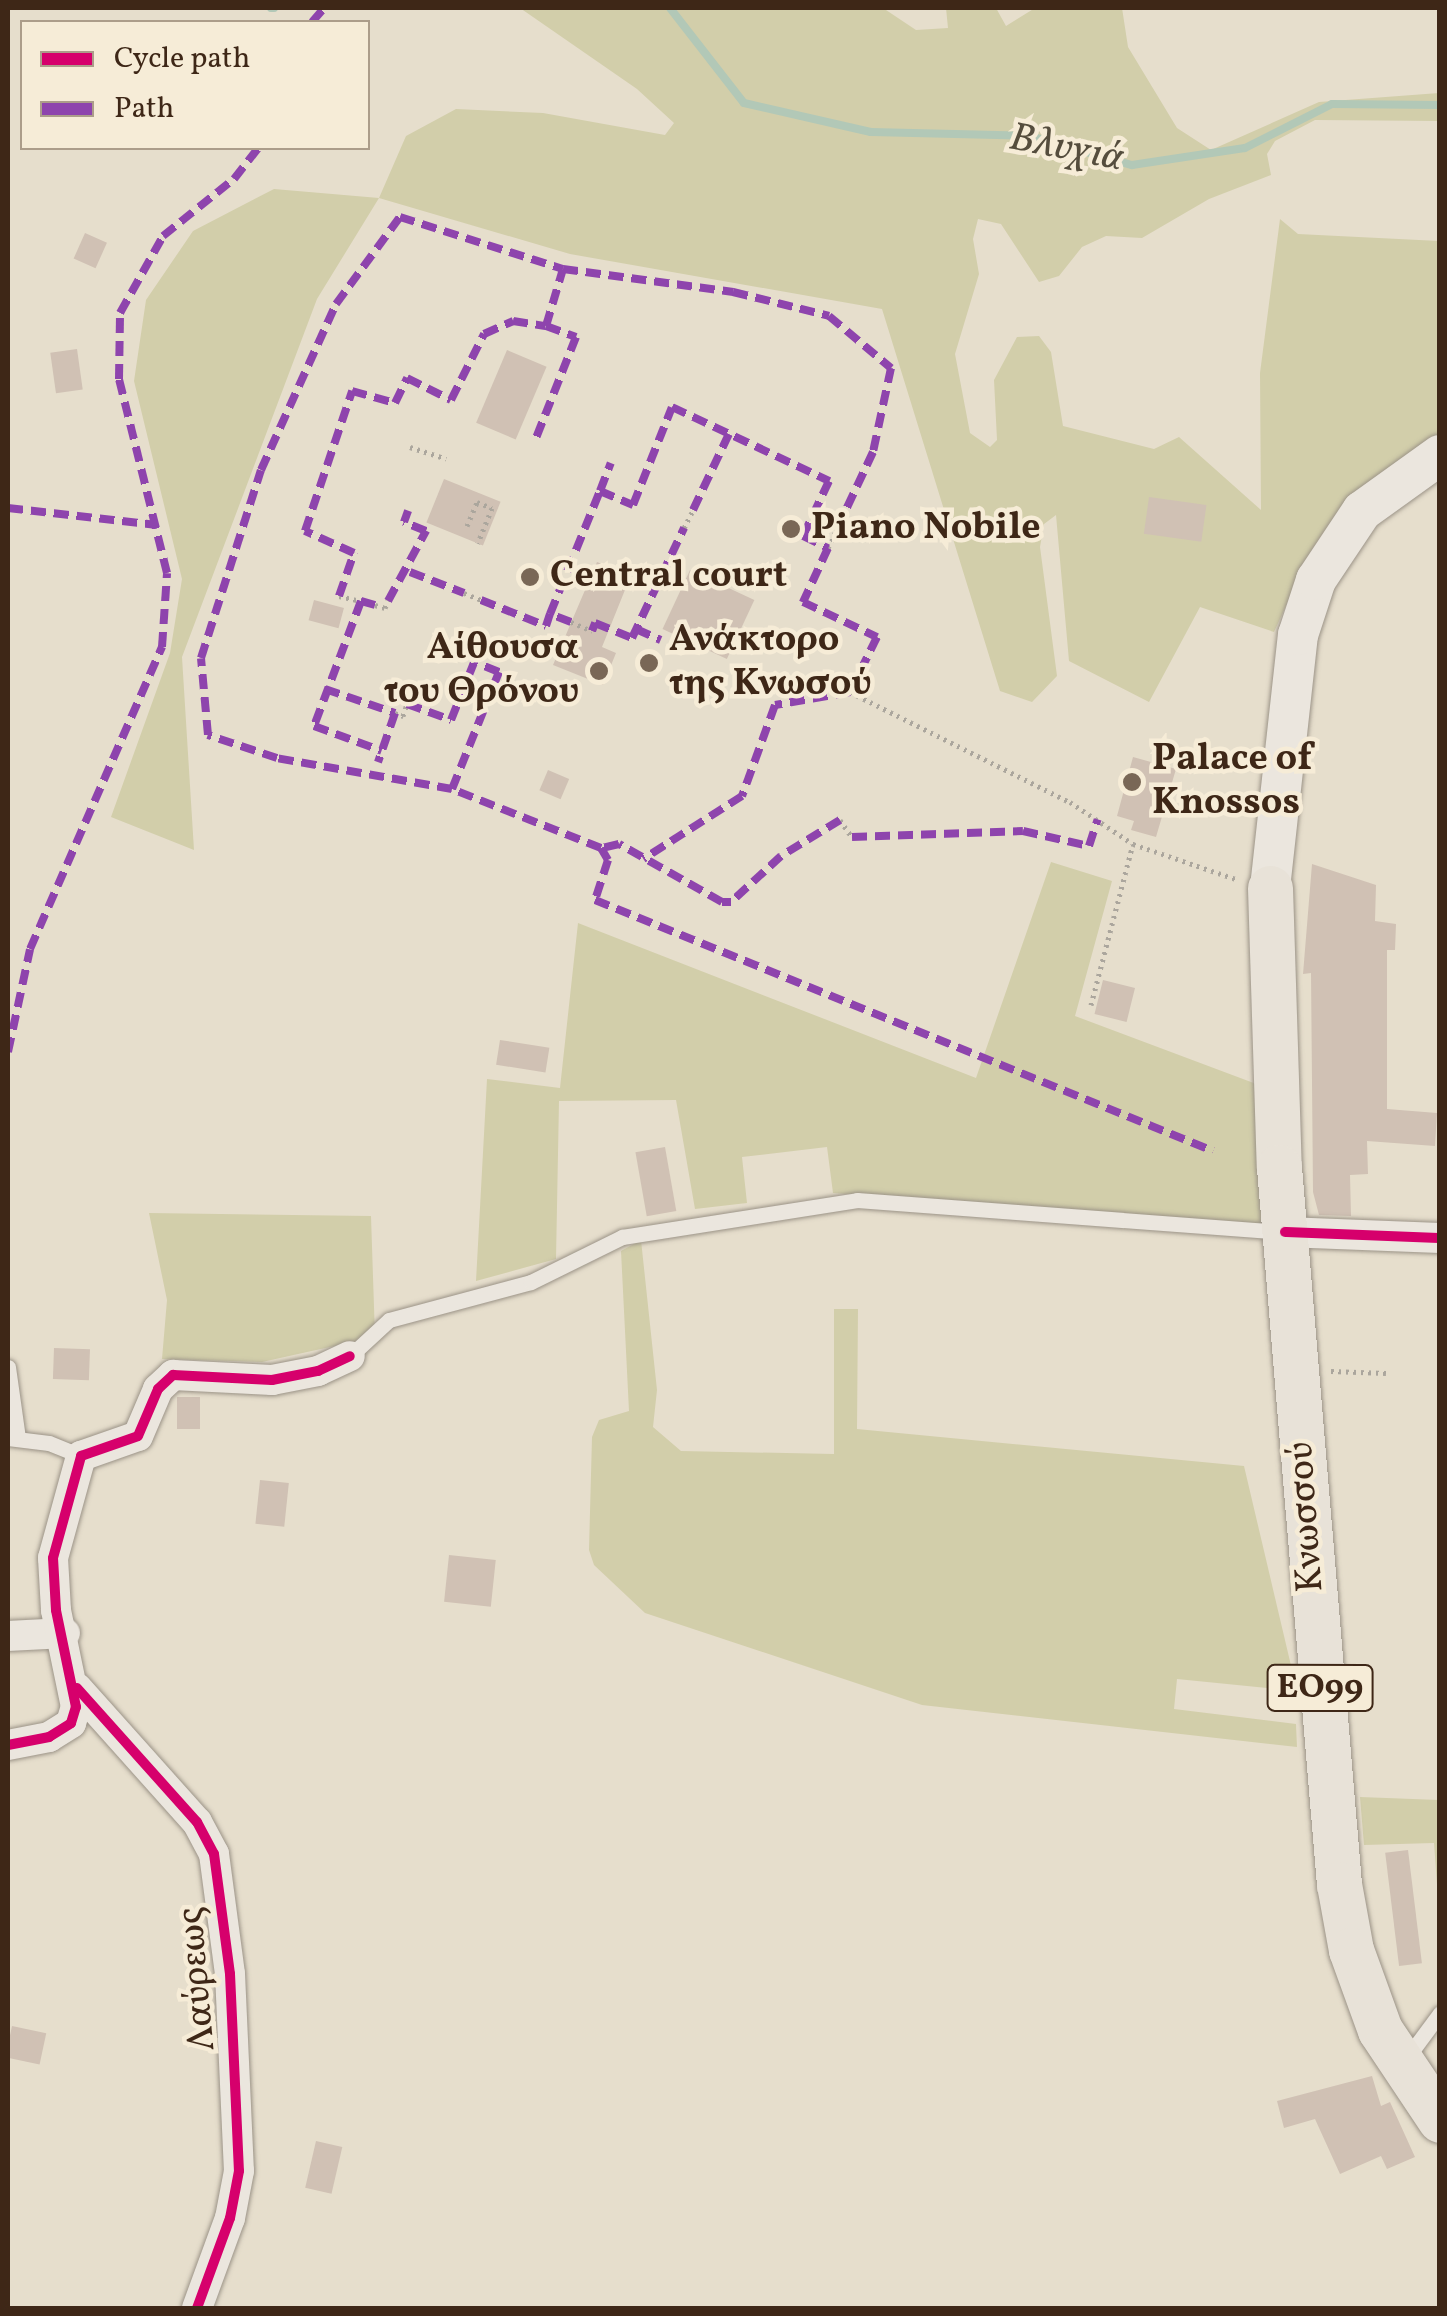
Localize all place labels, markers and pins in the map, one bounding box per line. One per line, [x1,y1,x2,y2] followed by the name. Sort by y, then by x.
[811,506,1041,552] place label: Piano Nobile
[780,518,802,540] marker: Piano Nobile
[550,554,787,600] place label: Central court
[519,566,541,588] marker: Central court
[669,618,872,708] place label: Ανάκτορο της Κνωσού
[384,626,579,716] place label: Αίθουσα του Θρόνου
[638,652,660,674] marker: Ανάκτορο της Κνωσού
[588,660,610,682] marker: Αίθουσα του Θρόνου
[1152,737,1312,826] place label: Palace of Knossos
[1121,771,1143,793] marker: Palace of Knossos

